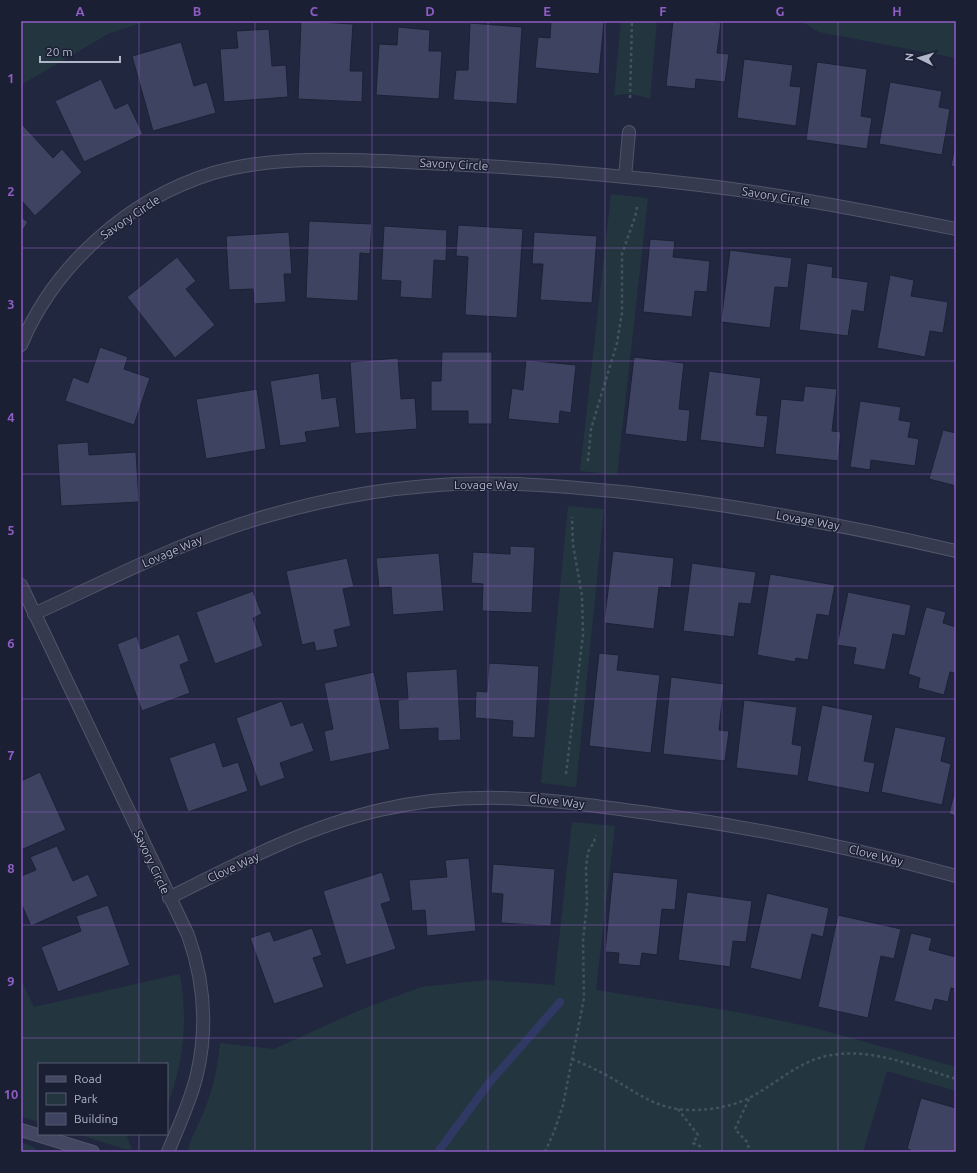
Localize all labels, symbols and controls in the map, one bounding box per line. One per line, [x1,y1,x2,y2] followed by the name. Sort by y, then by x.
[75,4,85,18] text: A
[193,4,202,18] text: B
[310,4,319,18] text: C
[425,4,435,18] text: D
[543,4,551,18] text: E
[659,4,667,18] text: F
[776,4,785,18] text: G
[892,4,902,18] text: H
[40,38,120,64] scale bar
[899,38,939,78] north arrow
[46,45,73,58] text: 20 m
[903,53,915,62] text: N
[7,71,15,85] text: 1
[419,156,489,172] street label: Savory Circle
[7,184,15,198] text: 2
[741,184,811,208] street label: Savory Circle
[98,192,162,242] street label: Savory Circle
[7,297,15,311] text: 3
[7,410,15,424] text: 4
[454,478,518,491] street label: Lovage Way
[775,508,841,532] street label: Lovage Way
[7,523,15,537] text: 5
[140,532,204,570] street label: Lovage Way
[7,636,15,650] text: 6
[7,748,15,762] text: 7
[529,792,585,810] street label: Clove Way
[132,828,172,896] street label: Savory Circle
[847,842,905,868] street label: Clove Way
[205,849,261,885] street label: Clove Way
[7,861,15,875] text: 8
[7,974,15,988] text: 9
[38,1063,168,1135] legend
[74,1072,102,1085] text: Road
[4,1087,18,1101] text: 10
[74,1092,98,1105] text: Park
[74,1112,118,1125] text: Building

